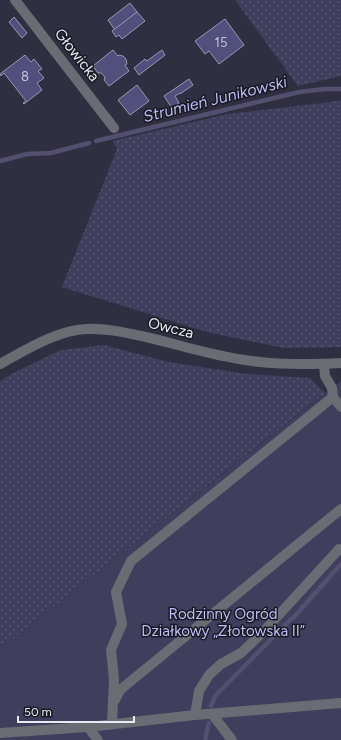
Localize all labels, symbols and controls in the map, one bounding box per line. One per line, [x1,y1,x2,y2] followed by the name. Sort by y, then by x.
[51,25,103,85] street label: Głowicka
[215,35,227,50] house number: 15
[21,69,29,84] house number: 8
[141,72,289,126] water label: Strumień Junikowski
[146,314,196,342] street label: Owcza
[141,605,305,640] park label: Rodzinny Ogród Działkowy „Złotowska II”
[18,698,134,724] scale bar
[24,705,52,719] text: 50 m

